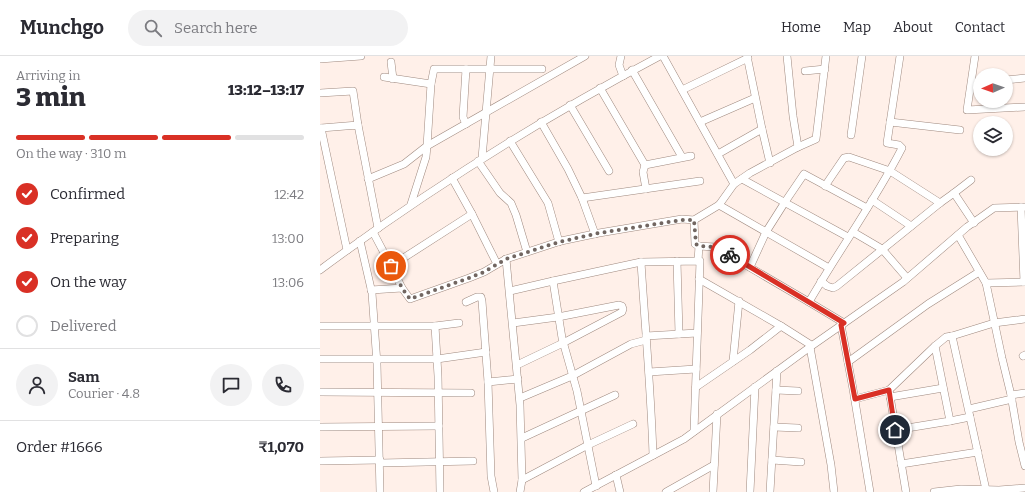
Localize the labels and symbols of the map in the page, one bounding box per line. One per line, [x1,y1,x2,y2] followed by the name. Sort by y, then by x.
[973,68,1013,108] north arrow
[710,235,750,275] courier
[374,249,408,283] pin
[878,413,912,447] pin

